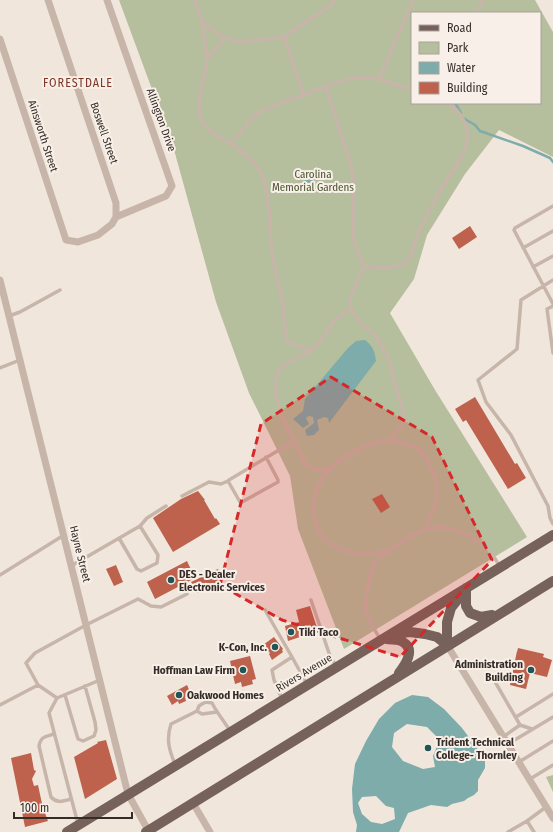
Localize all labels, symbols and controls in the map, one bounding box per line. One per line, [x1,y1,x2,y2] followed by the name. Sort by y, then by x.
[411,12,541,104] legend
[447,21,472,35] text: Road
[447,41,469,55] text: Park
[447,61,476,75] text: Water
[43,76,113,90] district label: FORESTDALE
[447,81,488,95] text: Building
[144,87,178,153] street label: Allington Drive
[25,98,61,174] street label: Ainsworth Street
[87,100,121,166] street label: Boswell Street
[272,168,354,194] park label: Carolina Memorial Gardens
[67,524,93,584] street label: Hayne Street
[179,568,265,594] place label: DES - Dealer Electronic Services
[166,575,176,585] marker: DES - Dealer Electronic Services
[299,626,339,639] place label: Tiki Taco
[286,627,296,637] marker: Tiki Taco
[219,641,267,654] place label: K-Con, Inc.
[270,642,280,652] marker: K-Con, Inc.
[274,651,334,695] street label: Rivers Avenue
[454,658,524,684] place label: Administration Building
[153,664,235,677] place label: Hoffman Law Firm
[238,665,248,675] marker: Hoffman Law Firm
[526,665,536,675] marker: Administration Building
[187,689,264,702] place label: Oakwood Homes
[174,690,184,700] marker: Oakwood Homes
[436,736,517,762] place label: Trident Technical College- Thornley
[423,743,433,753] marker: Trident Technical College- Thornley
[14,794,132,820] scale bar
[20,801,49,815] text: 100 m

